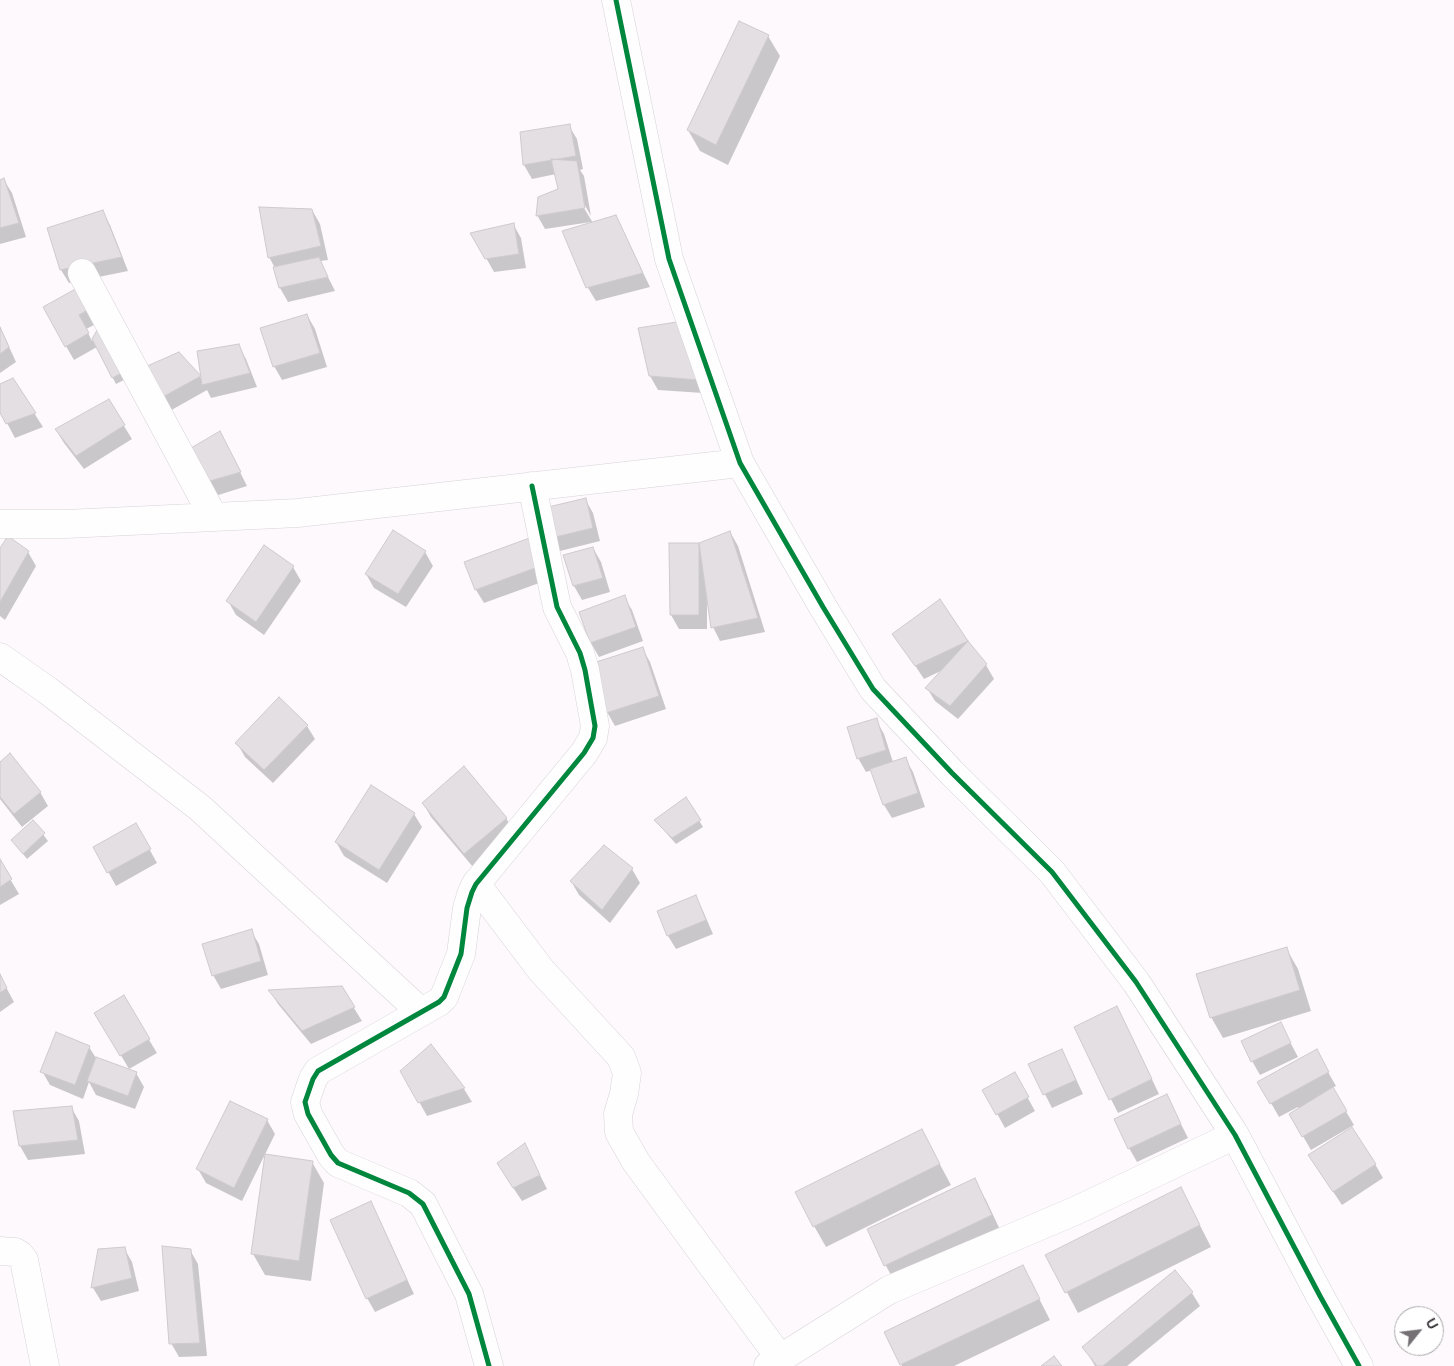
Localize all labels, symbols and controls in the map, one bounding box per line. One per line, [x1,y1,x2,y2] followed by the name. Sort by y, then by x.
[1394,1306,1444,1356] north arrow
[1421,1315,1442,1333] text: U

